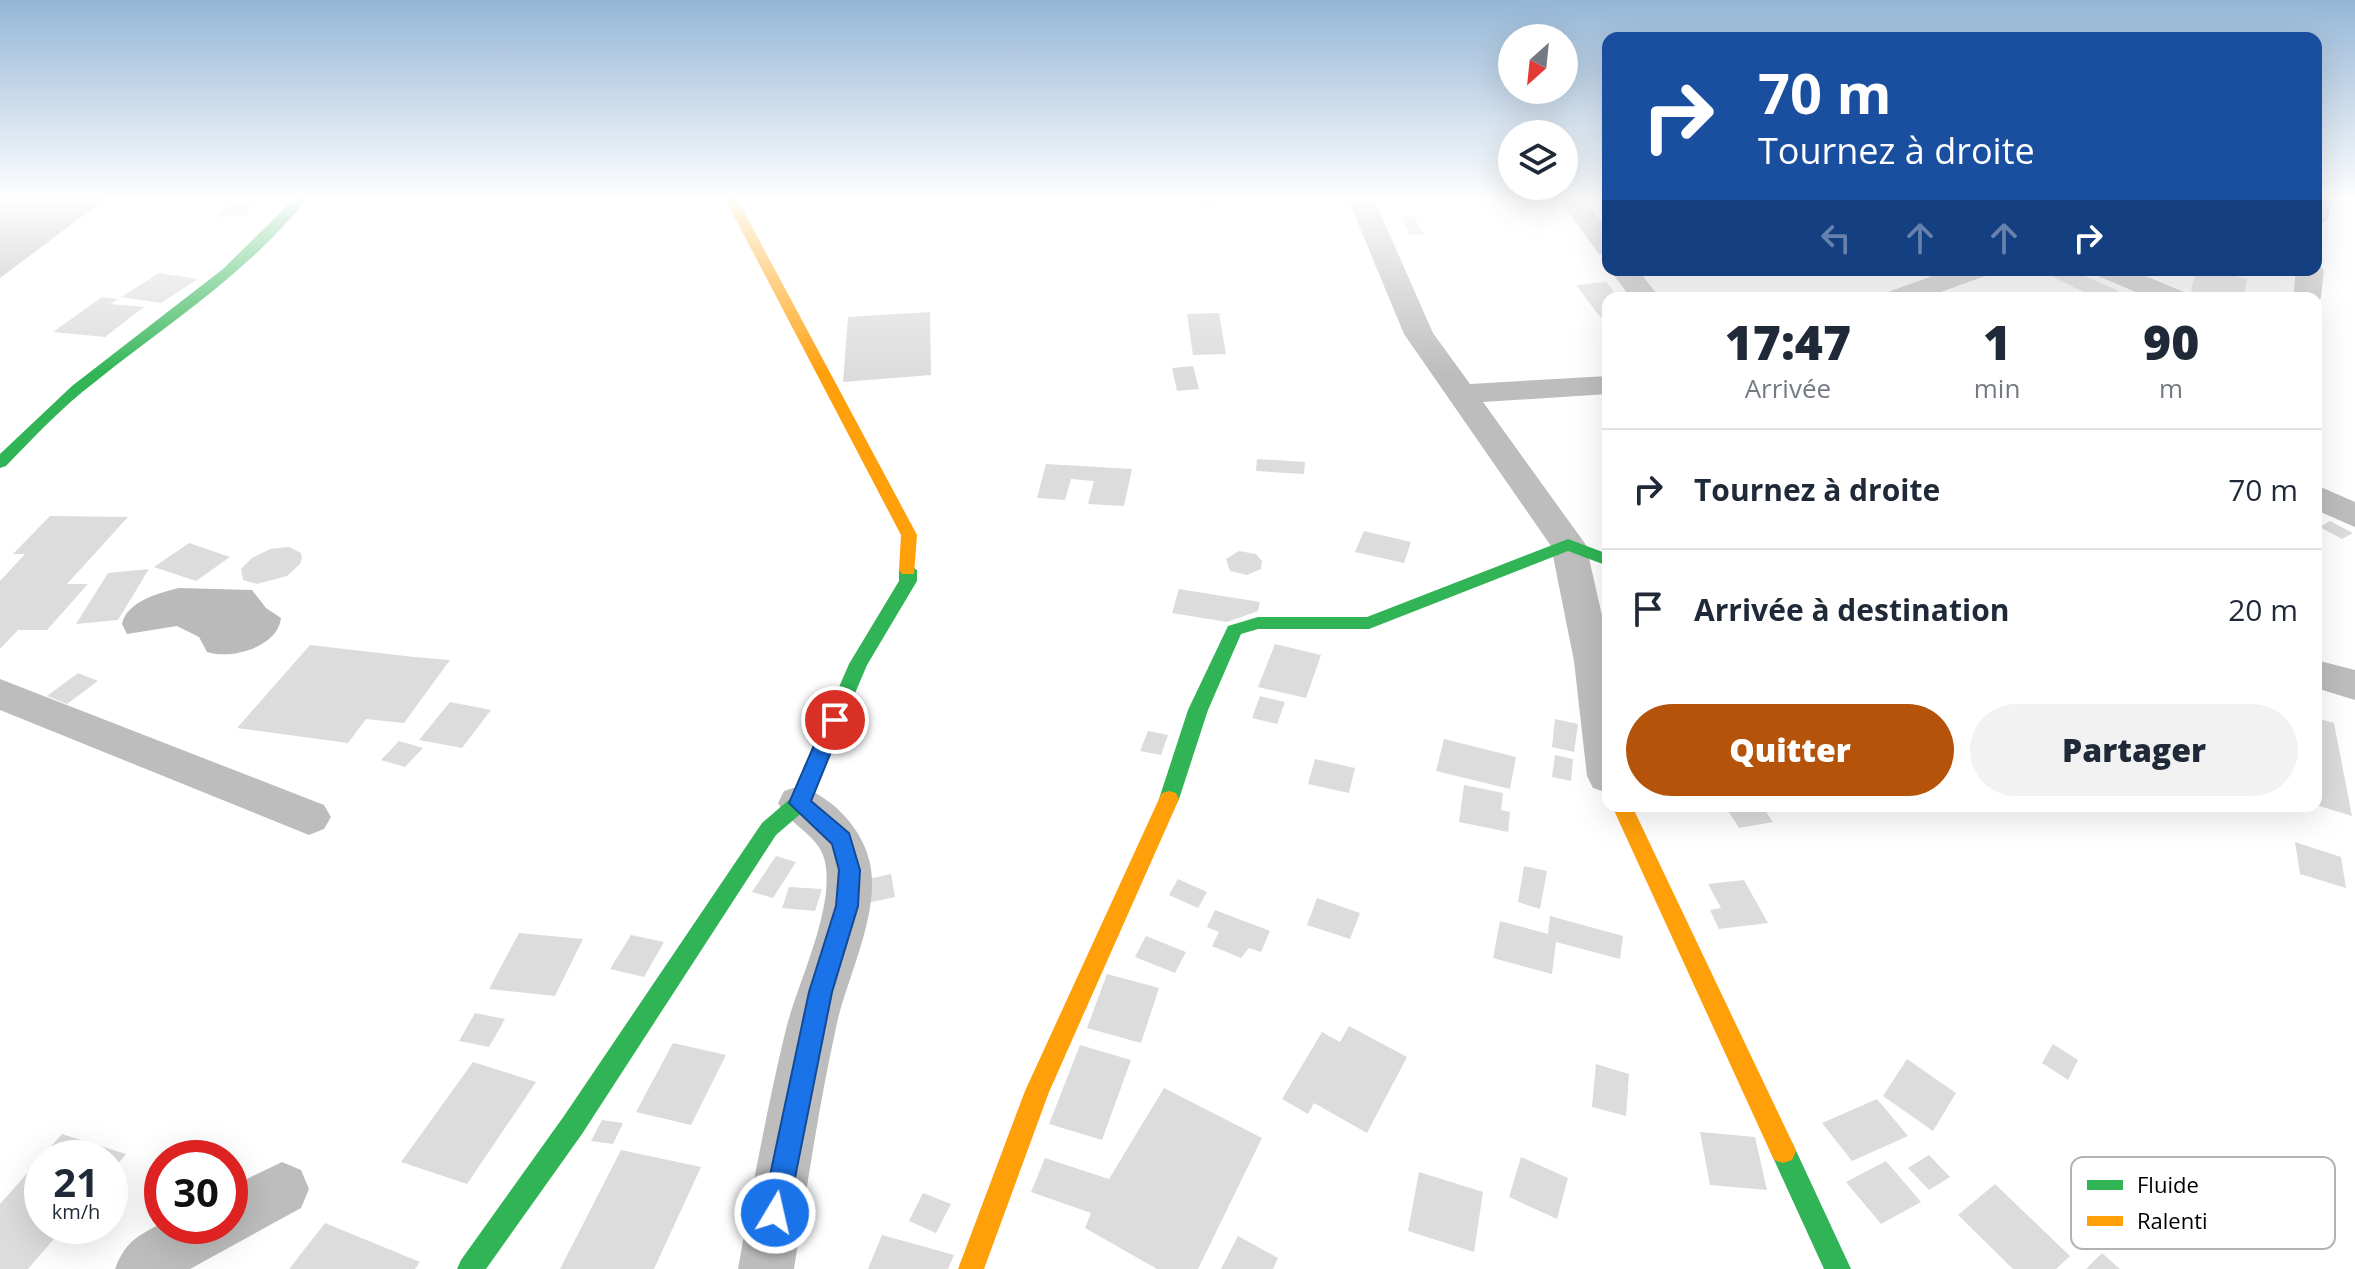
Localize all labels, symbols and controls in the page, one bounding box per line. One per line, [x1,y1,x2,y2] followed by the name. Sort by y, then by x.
[1498,24,1578,104] north arrow
[1498,24,1578,200] map controls
[1758,54,1892,130] text: 70 m
[1626,64,1730,168] icon: right
[1498,120,1578,200] button: layers
[1758,126,2035,175] text: Tournez à droite
[1814,216,1858,260] icon: left
[1898,216,1942,260] icon: ahead
[1982,216,2026,260] icon: ahead
[2066,216,2110,260] icon: right
[1725,309,1851,374] text: 17:47
[1983,309,2011,374] text: 1
[2143,309,2199,374] text: 90
[1745,370,1831,406] text: Arrivée
[1974,370,2020,406] text: min
[2159,370,2183,406] text: m
[1626,467,1670,511] icon: right
[1694,469,1940,510] text: Tournez à droite
[2228,469,2298,510] text: 70 m
[1626,587,1670,631] icon: arrive
[1694,589,2009,630] text: Arrivée à destination
[2228,589,2298,630] text: 20 m
[801,686,869,754] pin
[813,698,857,742] icon: arrive
[1626,704,1954,796] button: Quitter
[1970,704,2298,796] button: Partager
[144,1140,248,1244] speed limit sign: 30
[53,1154,99,1209] text: 21
[2071,1157,2335,1249] legend
[2137,1169,2199,1199] text: Fluide
[733,1171,817,1255] position arrow
[52,1198,100,1225] text: km/h
[2137,1205,2208,1235] text: Ralenti

